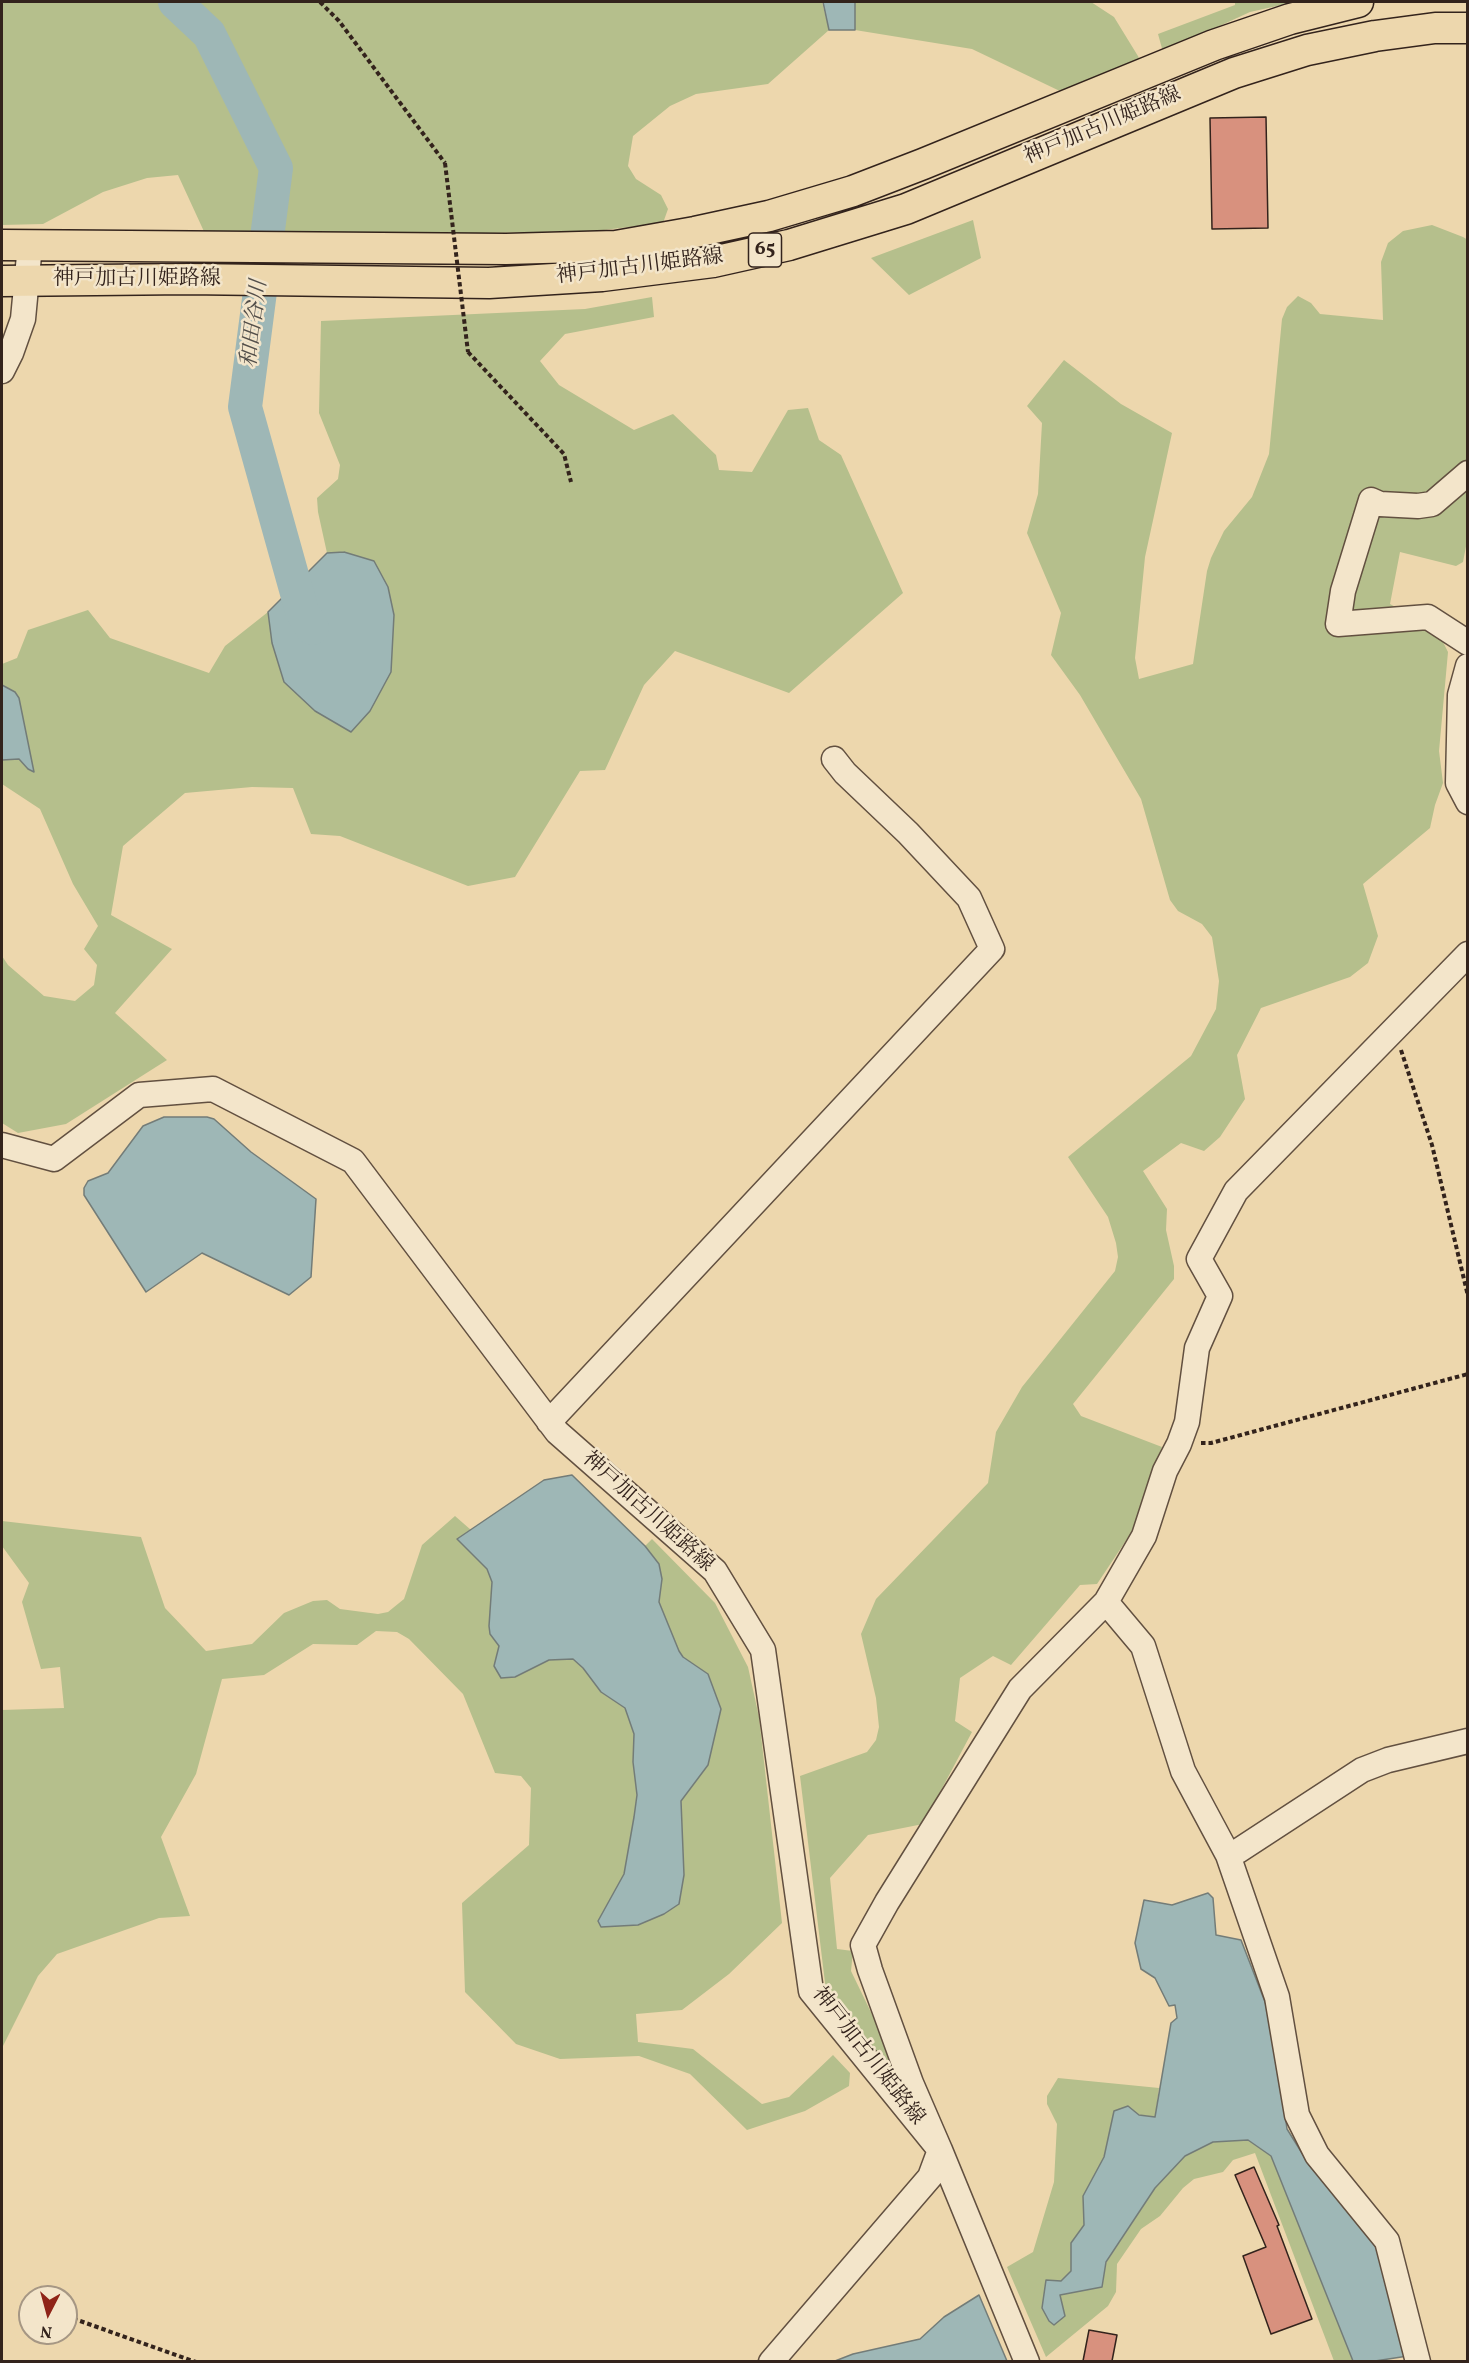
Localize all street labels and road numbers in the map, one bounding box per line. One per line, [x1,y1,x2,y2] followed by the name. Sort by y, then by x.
[1021,83,1185,171] street label: 神戸加古川姫路線
[748,233,782,267] road number: 65
[555,245,725,291] street label: 神戸加古川姫路線
[53,267,221,293] street label: 神戸加古川姫路線
[576,1447,718,1579] street label: 神戸加古川姫路線
[805,1983,929,2131] street label: 神戸加古川姫路線

